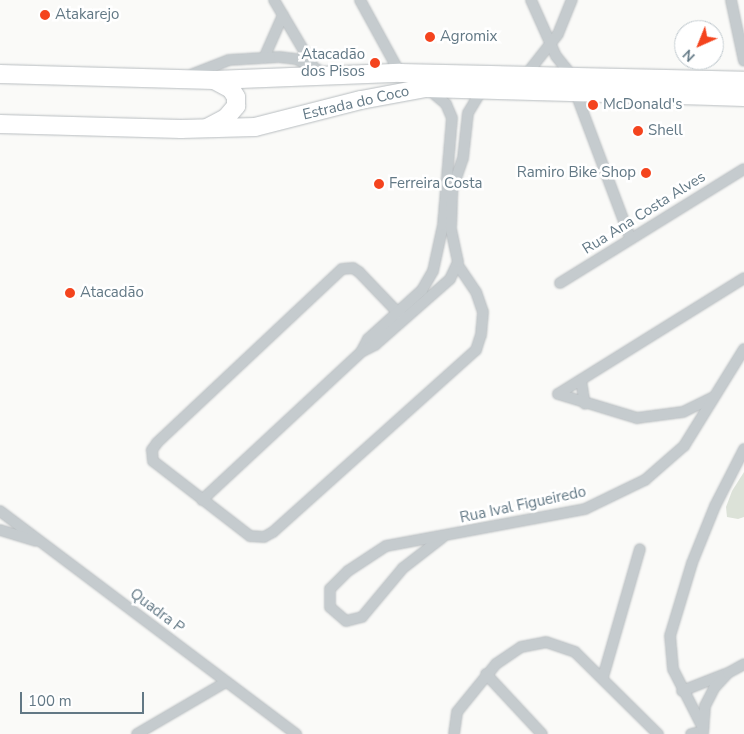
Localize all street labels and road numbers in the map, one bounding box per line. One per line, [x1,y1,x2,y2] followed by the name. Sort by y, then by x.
[301,82,411,124] street label: Estrada do Coco
[579,168,709,258] street label: Rua Ana Costa Alves
[458,483,588,527] street label: Rua Ival Figueiredo
[126,585,188,637] street label: Quadra P

